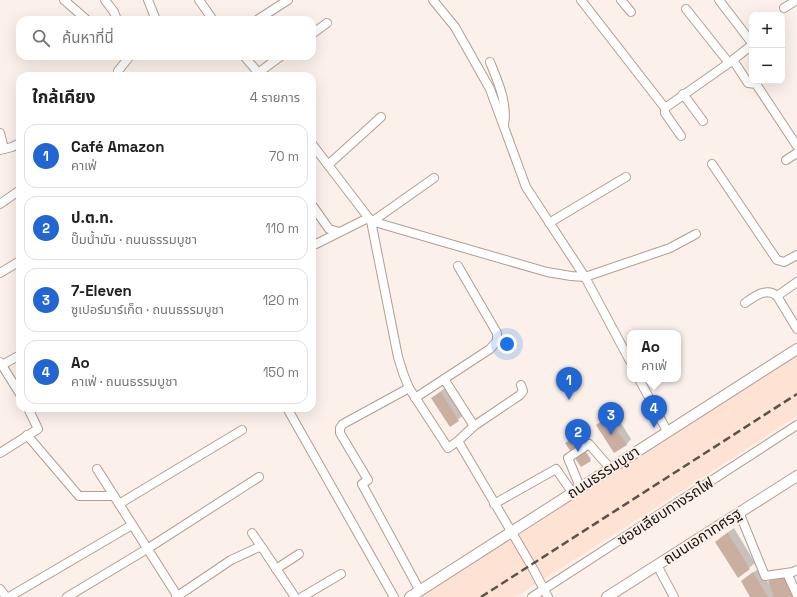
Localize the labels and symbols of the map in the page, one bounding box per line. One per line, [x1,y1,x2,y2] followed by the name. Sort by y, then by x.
[497,334,517,354] your location
[556,367,582,400] pin: 1
[641,395,667,428] pin: 4
[598,402,624,435] pin: 3
[565,419,591,452] pin: 2
[563,441,643,503] street label: ถนนธรรมบูชา
[613,473,717,549] street label: ซอยเลียบทางรถไฟ
[659,504,745,568] street label: ถนนเอกาทศรฐ

